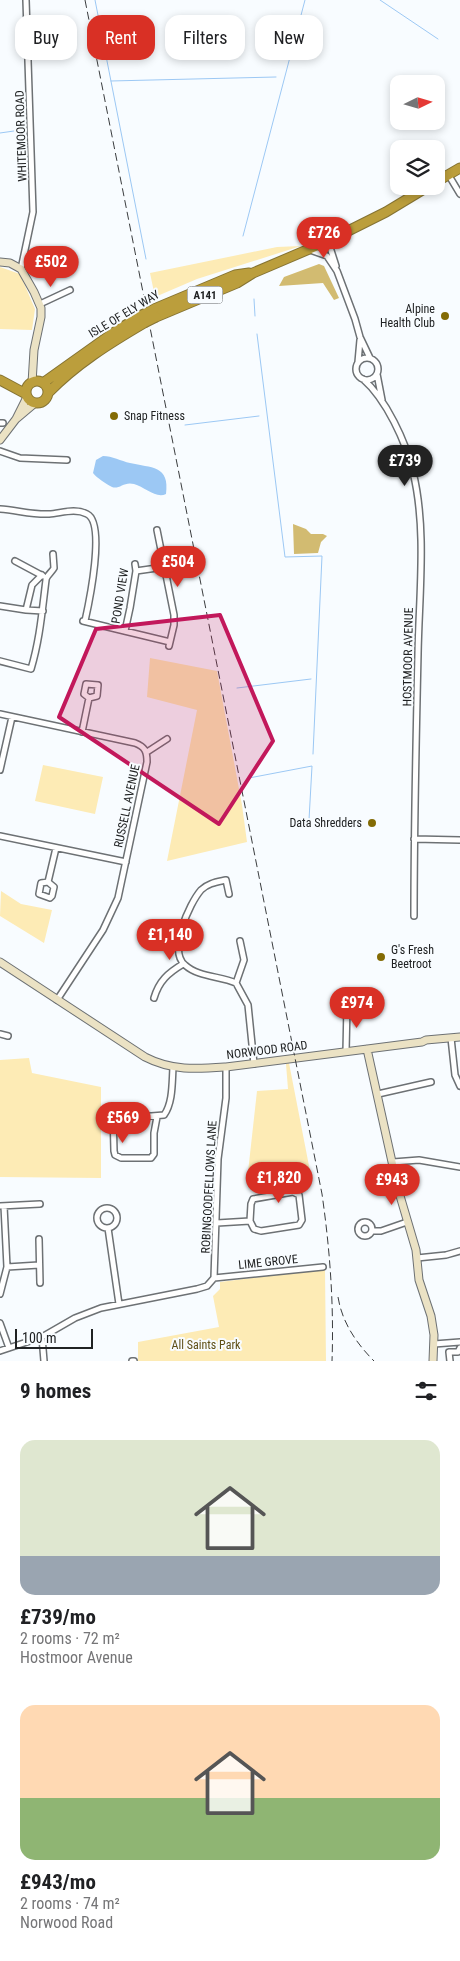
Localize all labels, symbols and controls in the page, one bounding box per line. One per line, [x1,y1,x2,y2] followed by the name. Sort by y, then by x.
[15,15,77,60] chip: Buy
[87,15,155,60] chip: Rent
[165,15,245,60] chip: Filters
[255,15,323,60] chip: New
[390,75,445,130] north arrow
[390,75,445,195] map controls
[12,90,30,182] street label: WHITEMOOR ROAD
[390,140,445,195] button: layers
[294,216,354,259] pin: £726
[308,223,340,242] text: £726
[21,246,81,288] pin: £502
[35,252,67,271] text: £502
[188,286,222,304] road number: A141
[86,287,163,341] street label: ISLE OF ELY WAY
[380,302,435,330] place label: Alpine Health Club
[439,310,451,322] marker: Alpine Health Club
[124,409,185,423] place label: Snap Fitness
[108,410,120,422] marker: Snap Fitness
[375,444,435,487] pin: £739
[389,451,421,470] text: £739
[148,546,208,588] pin: £504
[162,552,194,571] text: £504
[109,567,131,625] street label: POND VIEW
[400,607,416,707] street label: HOSTMOOR AVENUE
[111,763,143,849] street label: RUSSELL AVENUE
[290,816,362,830] place label: Data Shredders
[366,817,378,829] marker: Data Shredders
[129,918,211,961] pin: £1,140
[148,925,192,944] text: £1,140
[391,943,434,971] place label: G's Fresh Beetroot
[375,951,387,963] marker: G's Fresh Beetroot
[327,986,387,1029] pin: £974
[341,993,373,1012] text: £974
[226,1038,308,1062] street label: NORWOOD ROAD
[93,1102,153,1144] pin: £569
[107,1108,139,1127] text: £569
[199,1120,219,1254] street label: ROBINGOODFELLOWS LANE
[238,1162,320,1204] pin: £1,820
[362,1164,422,1206] pin: £943
[257,1168,301,1187] text: £1,820
[376,1170,408,1189] text: £943
[238,1252,298,1272] street label: LIME GROVE
[15,1326,92,1349] scale bar
[22,1330,57,1346] text: 100 m
[172,1338,241,1352] park label: All Saints Park
[412,1377,440,1405] icon: filters
[20,1379,91,1403] text: 9 homes
[185,1473,275,1563] icon: home
[20,1605,96,1629] text: £739/mo
[20,1629,120,1648] text: 2 rooms · 72 m²
[20,1648,133,1667] text: Hostmoor Avenue
[185,1738,275,1828] icon: home
[20,1870,96,1894] text: £943/mo
[20,1894,120,1913] text: 2 rooms · 74 m²
[20,1913,113,1932] text: Norwood Road

